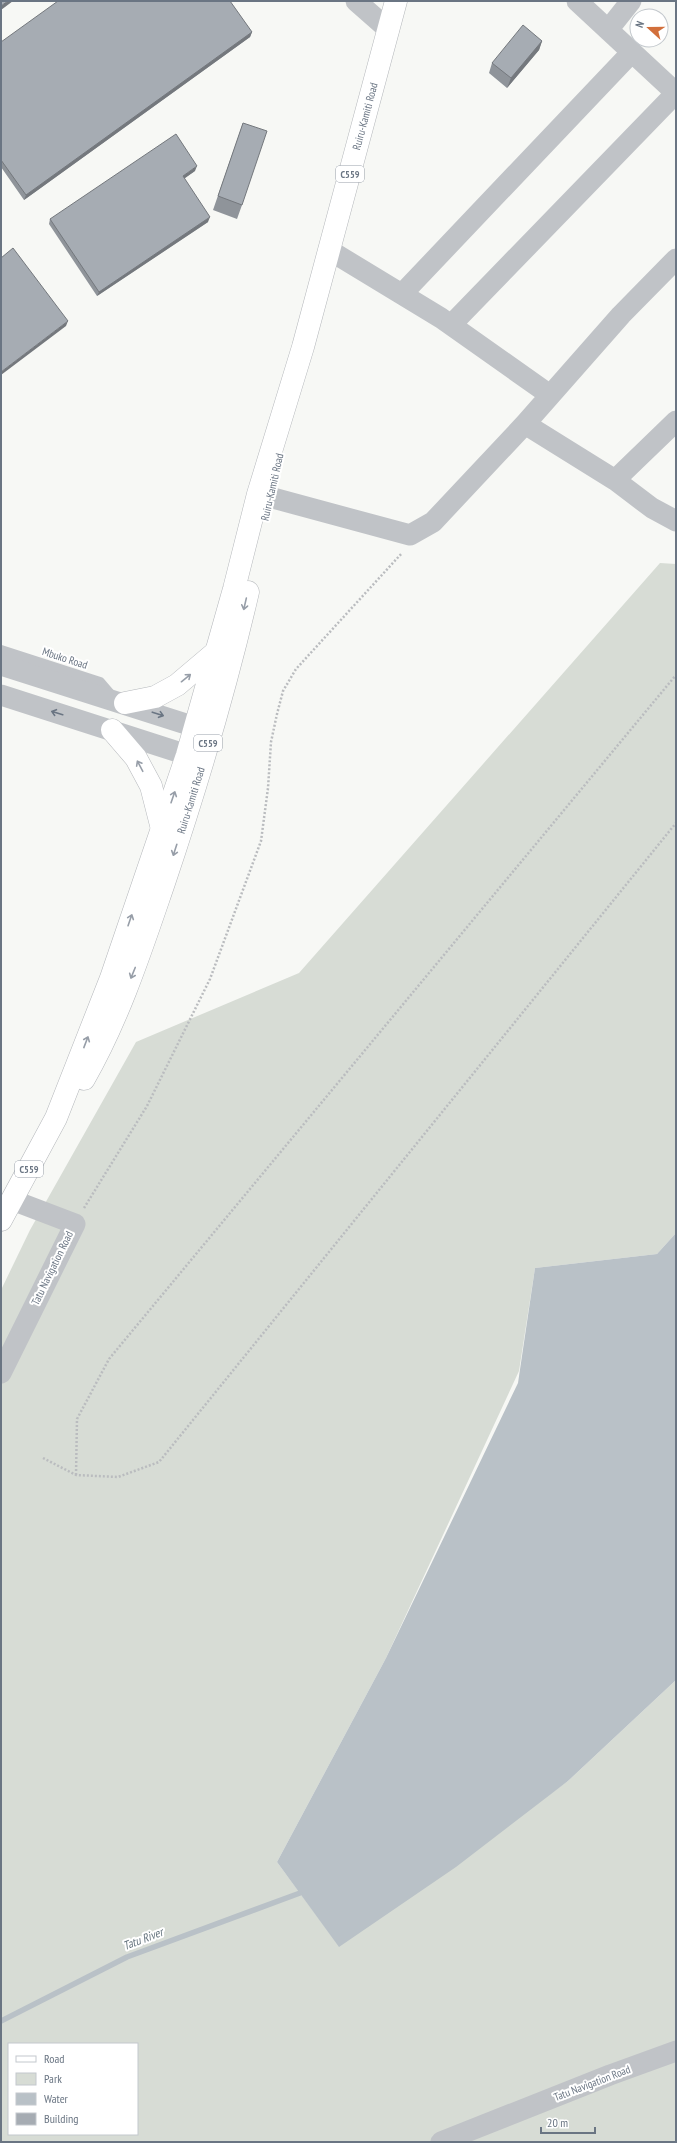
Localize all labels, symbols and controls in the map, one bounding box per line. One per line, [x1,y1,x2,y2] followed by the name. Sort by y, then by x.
[629,8,669,48] north arrow
[632,19,647,30] text: N
[349,81,381,152] street label: Ruiru-Kamiti Road
[336,166,364,182] road number: C559
[257,452,287,522] street label: Ruiru-Kamiti Road
[241,597,249,610] one-way arrow
[41,644,90,672] street label: Mbuko Road
[181,674,191,683] one-way arrow
[50,709,63,716] one-way arrow
[152,711,165,718] one-way arrow
[194,735,222,751] road number: C559
[136,760,143,772] one-way arrow
[174,765,208,835] street label: Ruiru-Kamiti Road
[170,791,177,804] one-way arrow
[171,843,178,856] one-way arrow
[127,915,135,927] one-way arrow
[128,966,136,978] one-way arrow
[82,1037,90,1049] one-way arrow
[15,1161,43,1177] road number: C559
[28,1228,76,1307] street label: Tatu Navigation Road
[121,1923,166,1953] water label: Tatu River
[8,2043,138,2135] legend
[44,2051,64,2066] text: Road
[552,2062,632,2104] street label: Tatu Navigation Road
[44,2071,62,2086] text: Park
[44,2091,69,2106] text: Water
[541,2109,595,2135] scale bar
[44,2111,79,2126] text: Building
[547,2115,568,2130] text: 20 m

